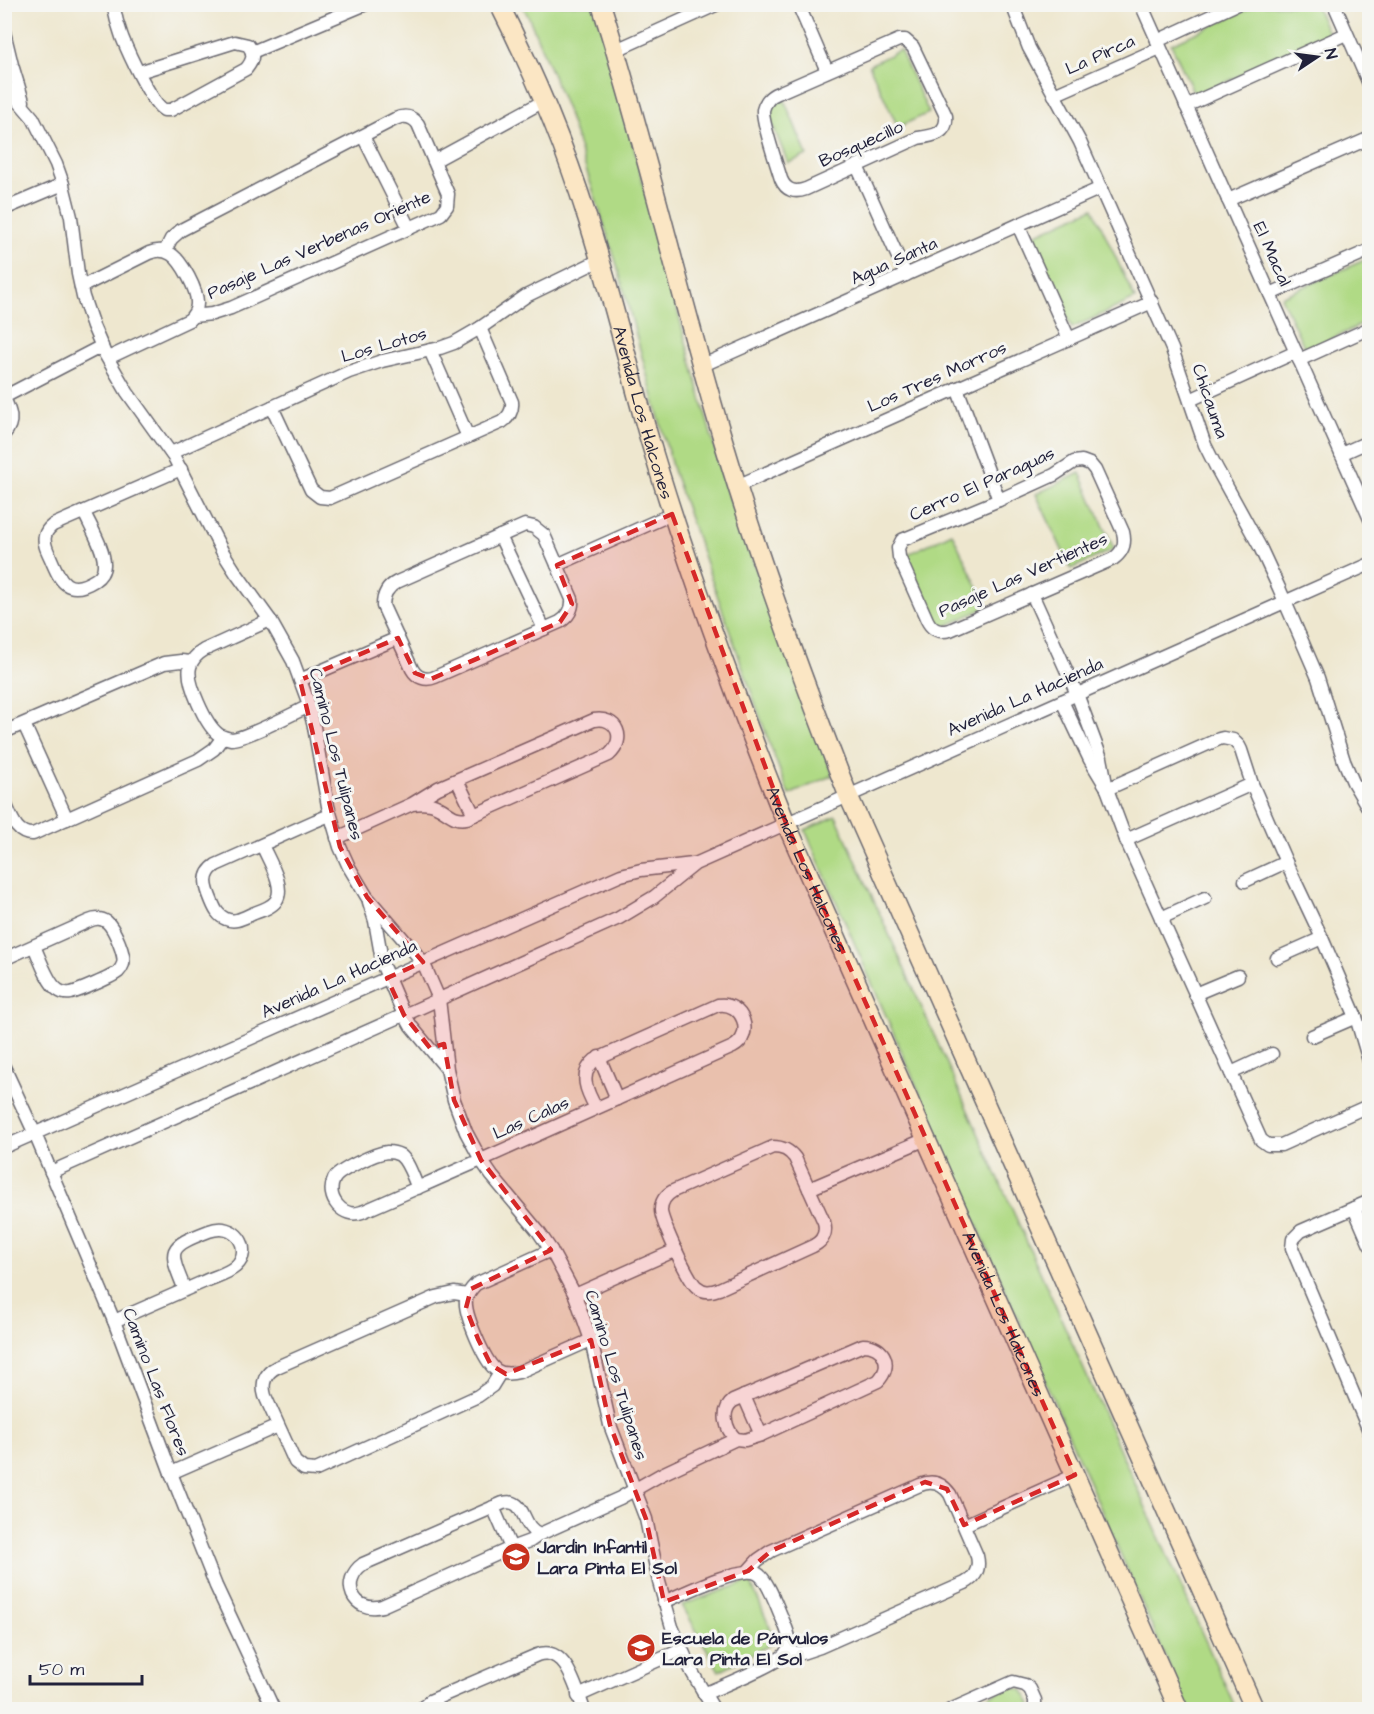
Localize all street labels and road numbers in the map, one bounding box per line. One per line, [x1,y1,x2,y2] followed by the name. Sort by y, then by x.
[1061,29,1139,81] street label: La Pirca
[815,114,907,174] street label: Bosquecillo
[203,184,435,306] street label: Pasaje Las Verbenas Oriente
[1247,218,1297,290] street label: El Macal
[847,231,942,292] street label: Agua Santa
[338,321,430,369] street label: Los Lotos
[607,323,680,502] street label: Avenida Los Halcones
[863,335,1011,419] street label: Los Tres Morros
[1186,360,1234,442] street label: Chicauma
[905,441,1059,528] street label: Cerro El Paraguas
[935,526,1111,624] street label: Pasaje Las Vertientes
[943,651,1107,743] street label: Avenida La Hacienda
[303,665,369,843] street label: Camino Los Tulipanes
[760,783,854,957] street label: Avenida Los Halcones
[257,933,421,1025] street label: Avenida La Hacienda
[489,1090,573,1146] street label: Las Calas
[956,1227,1051,1401] street label: Avenida Los Halcones
[578,1287,654,1463] street label: Camino Los Tulipanes
[116,1304,196,1460] street label: Camino Las Flores

